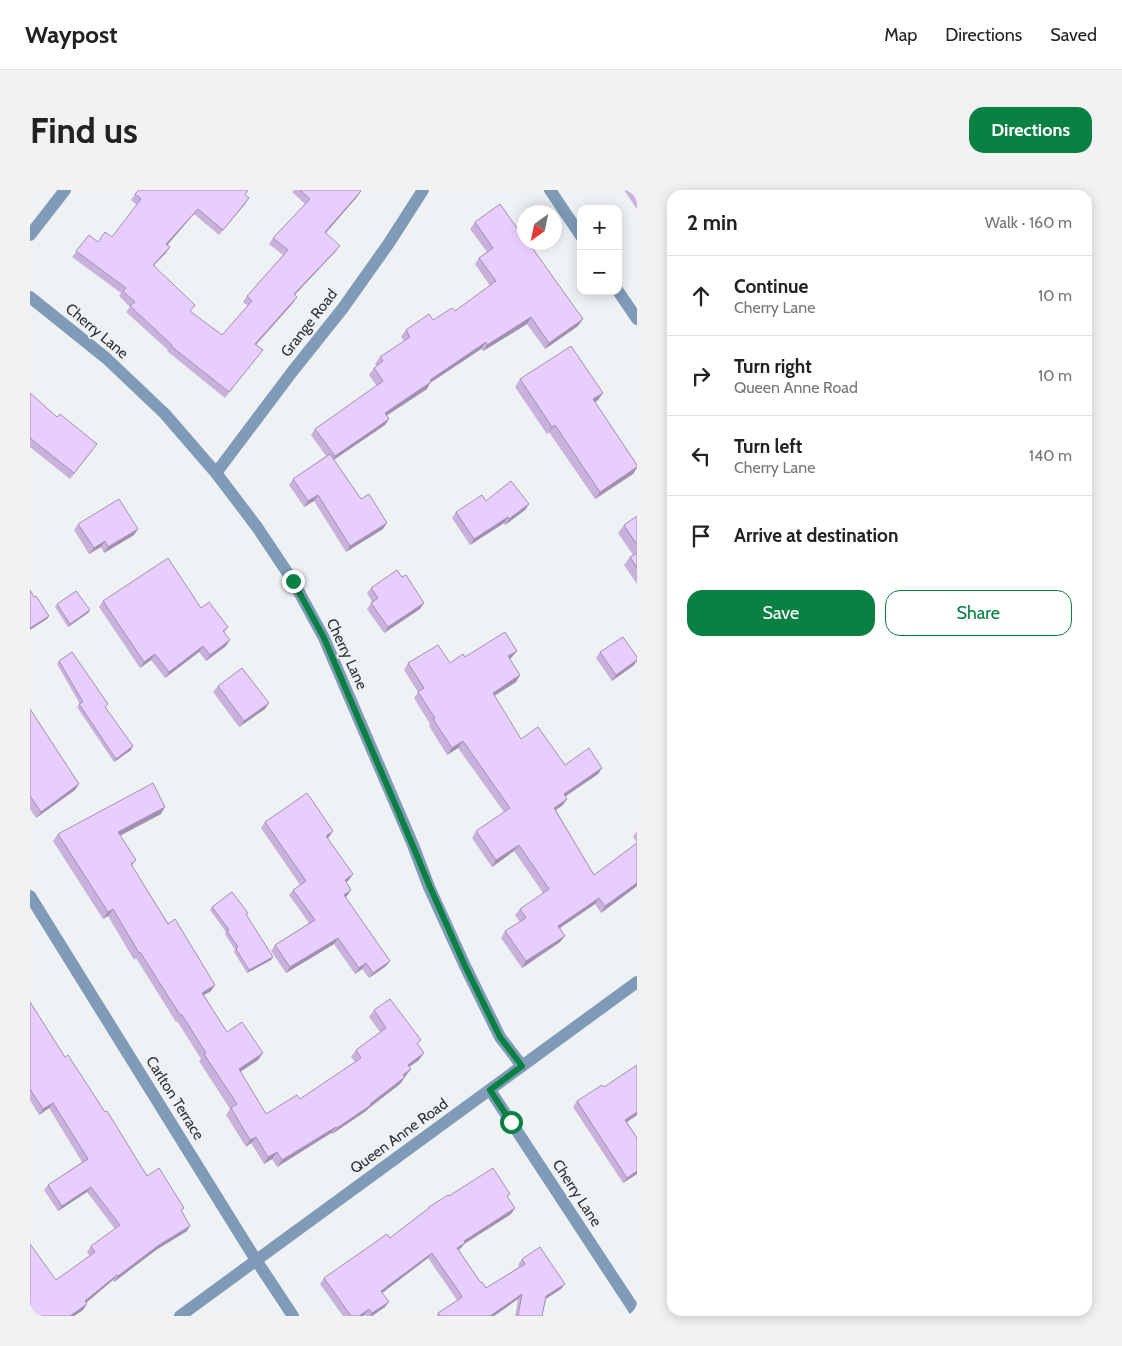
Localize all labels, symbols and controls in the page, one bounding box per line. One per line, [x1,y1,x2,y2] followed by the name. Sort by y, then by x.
[25,20,117,49] text: Waypost
[884,24,917,46] text: Map
[945,24,1022,46] text: Directions
[1050,24,1097,46] text: Saved
[969,107,1092,153] button: Directions
[30,109,138,152] text: Find us
[517,205,562,250] north arrow
[577,205,622,295] map controls
[577,205,622,250] button: +
[687,210,738,235] text: 2 min
[985,213,1072,232] text: Walk · 160 m
[577,250,622,295] button: −
[734,275,808,298] text: Continue
[687,282,715,310] icon: ahead
[277,285,341,361] street label: Grange Road
[1038,286,1072,305] text: 10 m
[734,298,815,317] text: Cherry Lane
[62,300,132,363] street label: Cherry Lane
[734,355,812,378] text: Turn right
[687,362,715,390] icon: right
[1038,366,1072,385] text: 10 m
[734,378,858,397] text: Queen Anne Road
[734,435,802,458] text: Turn left
[687,442,715,470] icon: left
[1029,446,1072,465] text: 140 m
[734,458,815,477] text: Cherry Lane
[687,522,715,550] icon: arrive
[734,524,898,547] text: Arrive at destination
[282,570,305,593] route end
[687,590,875,636] button: Save
[885,590,1072,636] button: Share
[323,616,371,693] street label: Cherry Lane
[142,1053,208,1143] street label: Carlton Terrace
[347,1095,451,1177] street label: Queen Anne Road
[500,1111,523,1134] route start
[549,1156,605,1230] street label: Cherry Lane

